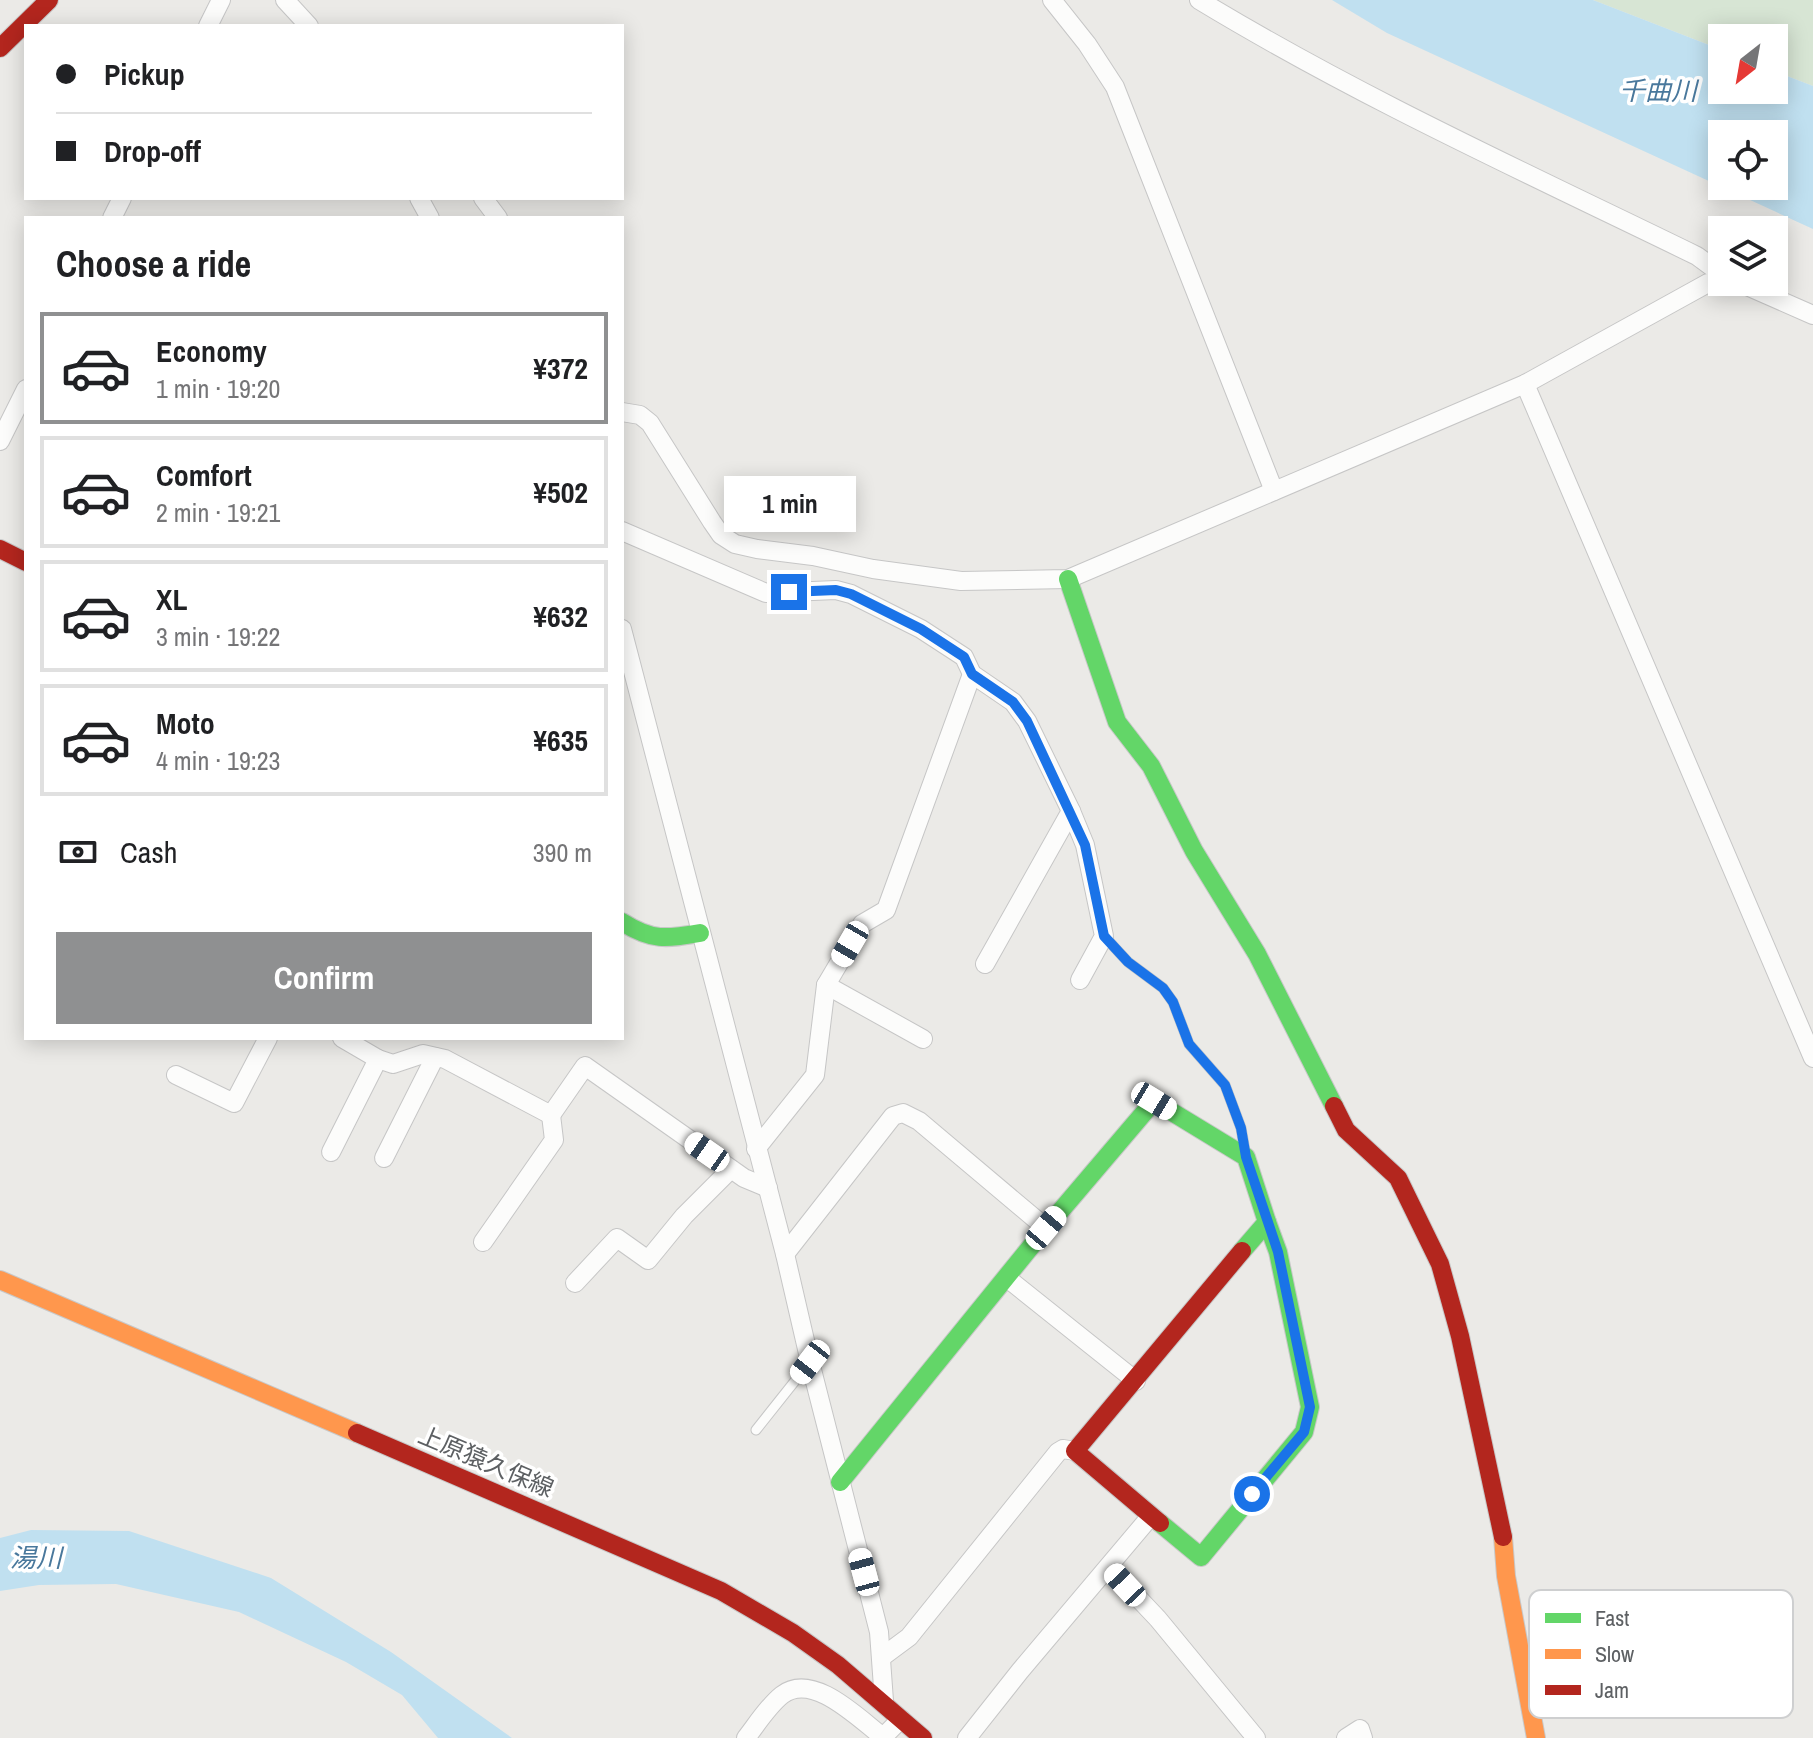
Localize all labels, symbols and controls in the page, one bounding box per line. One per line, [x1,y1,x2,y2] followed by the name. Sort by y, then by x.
[1708,24,1788,104] north arrow
[1708,24,1788,296] map controls
[104,54,185,94] text: Pickup
[1619,73,1700,108] water label: 千曲川
[1708,120,1788,200] button: locate
[104,131,201,171] text: Drop-off
[1708,216,1788,296] button: layers
[56,240,251,288] text: Choose a ride
[156,331,267,371] text: Economy
[60,332,132,404] icon: car
[533,348,588,388] text: ¥372
[156,371,280,406] text: 1 min · 19:20
[156,455,252,495] text: Comfort
[60,456,132,528] icon: car
[533,472,588,512] text: ¥502
[723,476,855,532] callout: 1 min
[762,486,818,521] text: 1 min
[156,495,280,530] text: 2 min · 19:21
[771,574,807,610] route end
[156,579,187,619] text: XL
[60,580,132,652] icon: car
[533,596,588,636] text: ¥632
[156,619,280,654] text: 3 min · 19:22
[156,703,215,743] text: Moto
[60,704,132,776] icon: car
[533,720,588,760] text: ¥635
[156,743,280,778] text: 4 min · 19:23
[56,830,100,874] icon: cash
[120,832,177,872] text: Cash
[533,835,592,870] text: 390 m
[828,917,872,971] car
[56,932,592,1024] button: Confirm
[1127,1078,1181,1124] car
[680,1128,734,1176] car
[1021,1202,1071,1254] car
[786,1336,834,1388] car
[414,1418,559,1504] street label: 上原猿久保線
[1234,1476,1270,1512] route start
[10,1540,65,1575] water label: 湯川
[846,1546,882,1598] car
[1100,1559,1150,1611] car
[1529,1590,1793,1718] legend
[1595,1603,1629,1633] text: Fast
[1595,1639,1634,1669] text: Slow
[1595,1675,1629,1705] text: Jam

